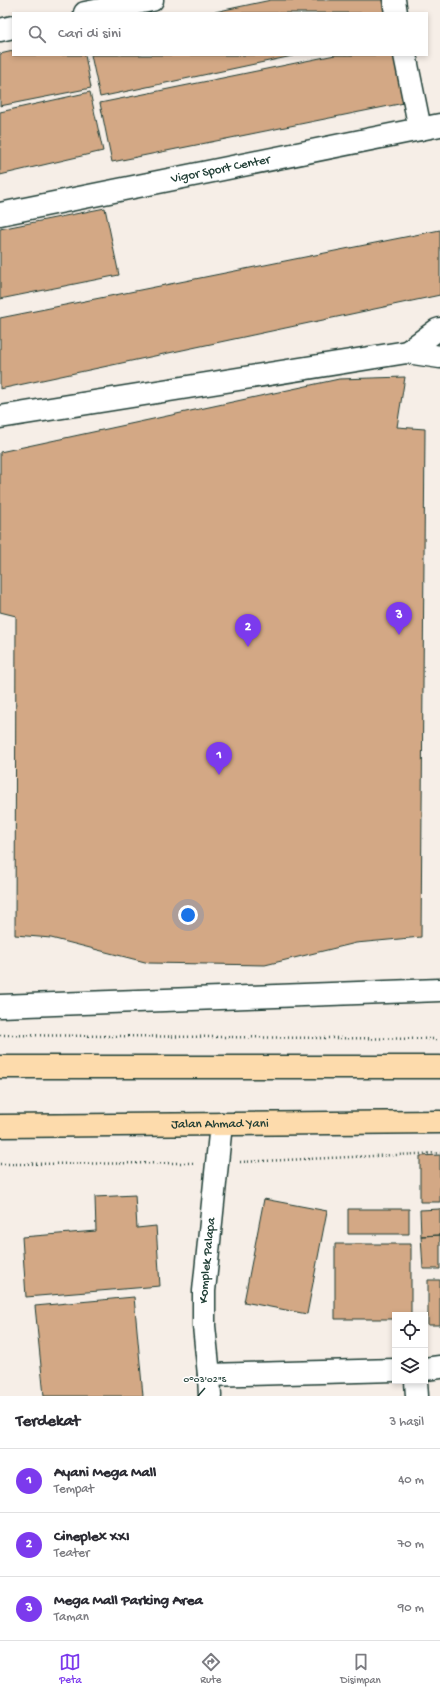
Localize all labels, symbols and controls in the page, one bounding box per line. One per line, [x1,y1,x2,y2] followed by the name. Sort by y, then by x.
[12,12,428,56] search box
[26,23,48,45] icon: search
[58,25,121,43] text: Cari di sini
[169,152,273,187] street label: Vigor Sport Center
[386,602,412,635] pin: 3
[235,614,261,647] pin: 2
[206,742,232,775] pin: 1
[178,905,198,925] your location
[171,1116,269,1132] street label: Jalan Ahmad Yani
[197,1216,219,1303] street label: Komplek Palapa
[392,1312,428,1384] map controls
[392,1312,428,1348] button: locate
[392,1348,428,1384] button: layers
[184,1374,227,1386] text: 0°03'02"S
[16,1412,80,1432] text: Terdekat
[390,1415,424,1430] text: 3 hasil
[54,1464,156,1482] text: Ayani Mega Mall
[26,1473,32,1488] text: 1
[398,1473,424,1488] text: 40 m
[54,1482,94,1497] text: Tempat
[54,1528,130,1546] text: Cineplex XXI
[26,1537,32,1552] text: 2
[398,1537,424,1552] text: 70 m
[54,1546,90,1561] text: Teater
[54,1592,203,1610] text: Mega Mall Parking Area
[26,1601,32,1616] text: 3
[398,1601,424,1616] text: 90 m
[54,1610,89,1625] text: Taman
[59,1651,82,1687] tab: Peta
[200,1651,222,1687] tab: Rute
[340,1651,381,1687] tab: Disimpan

